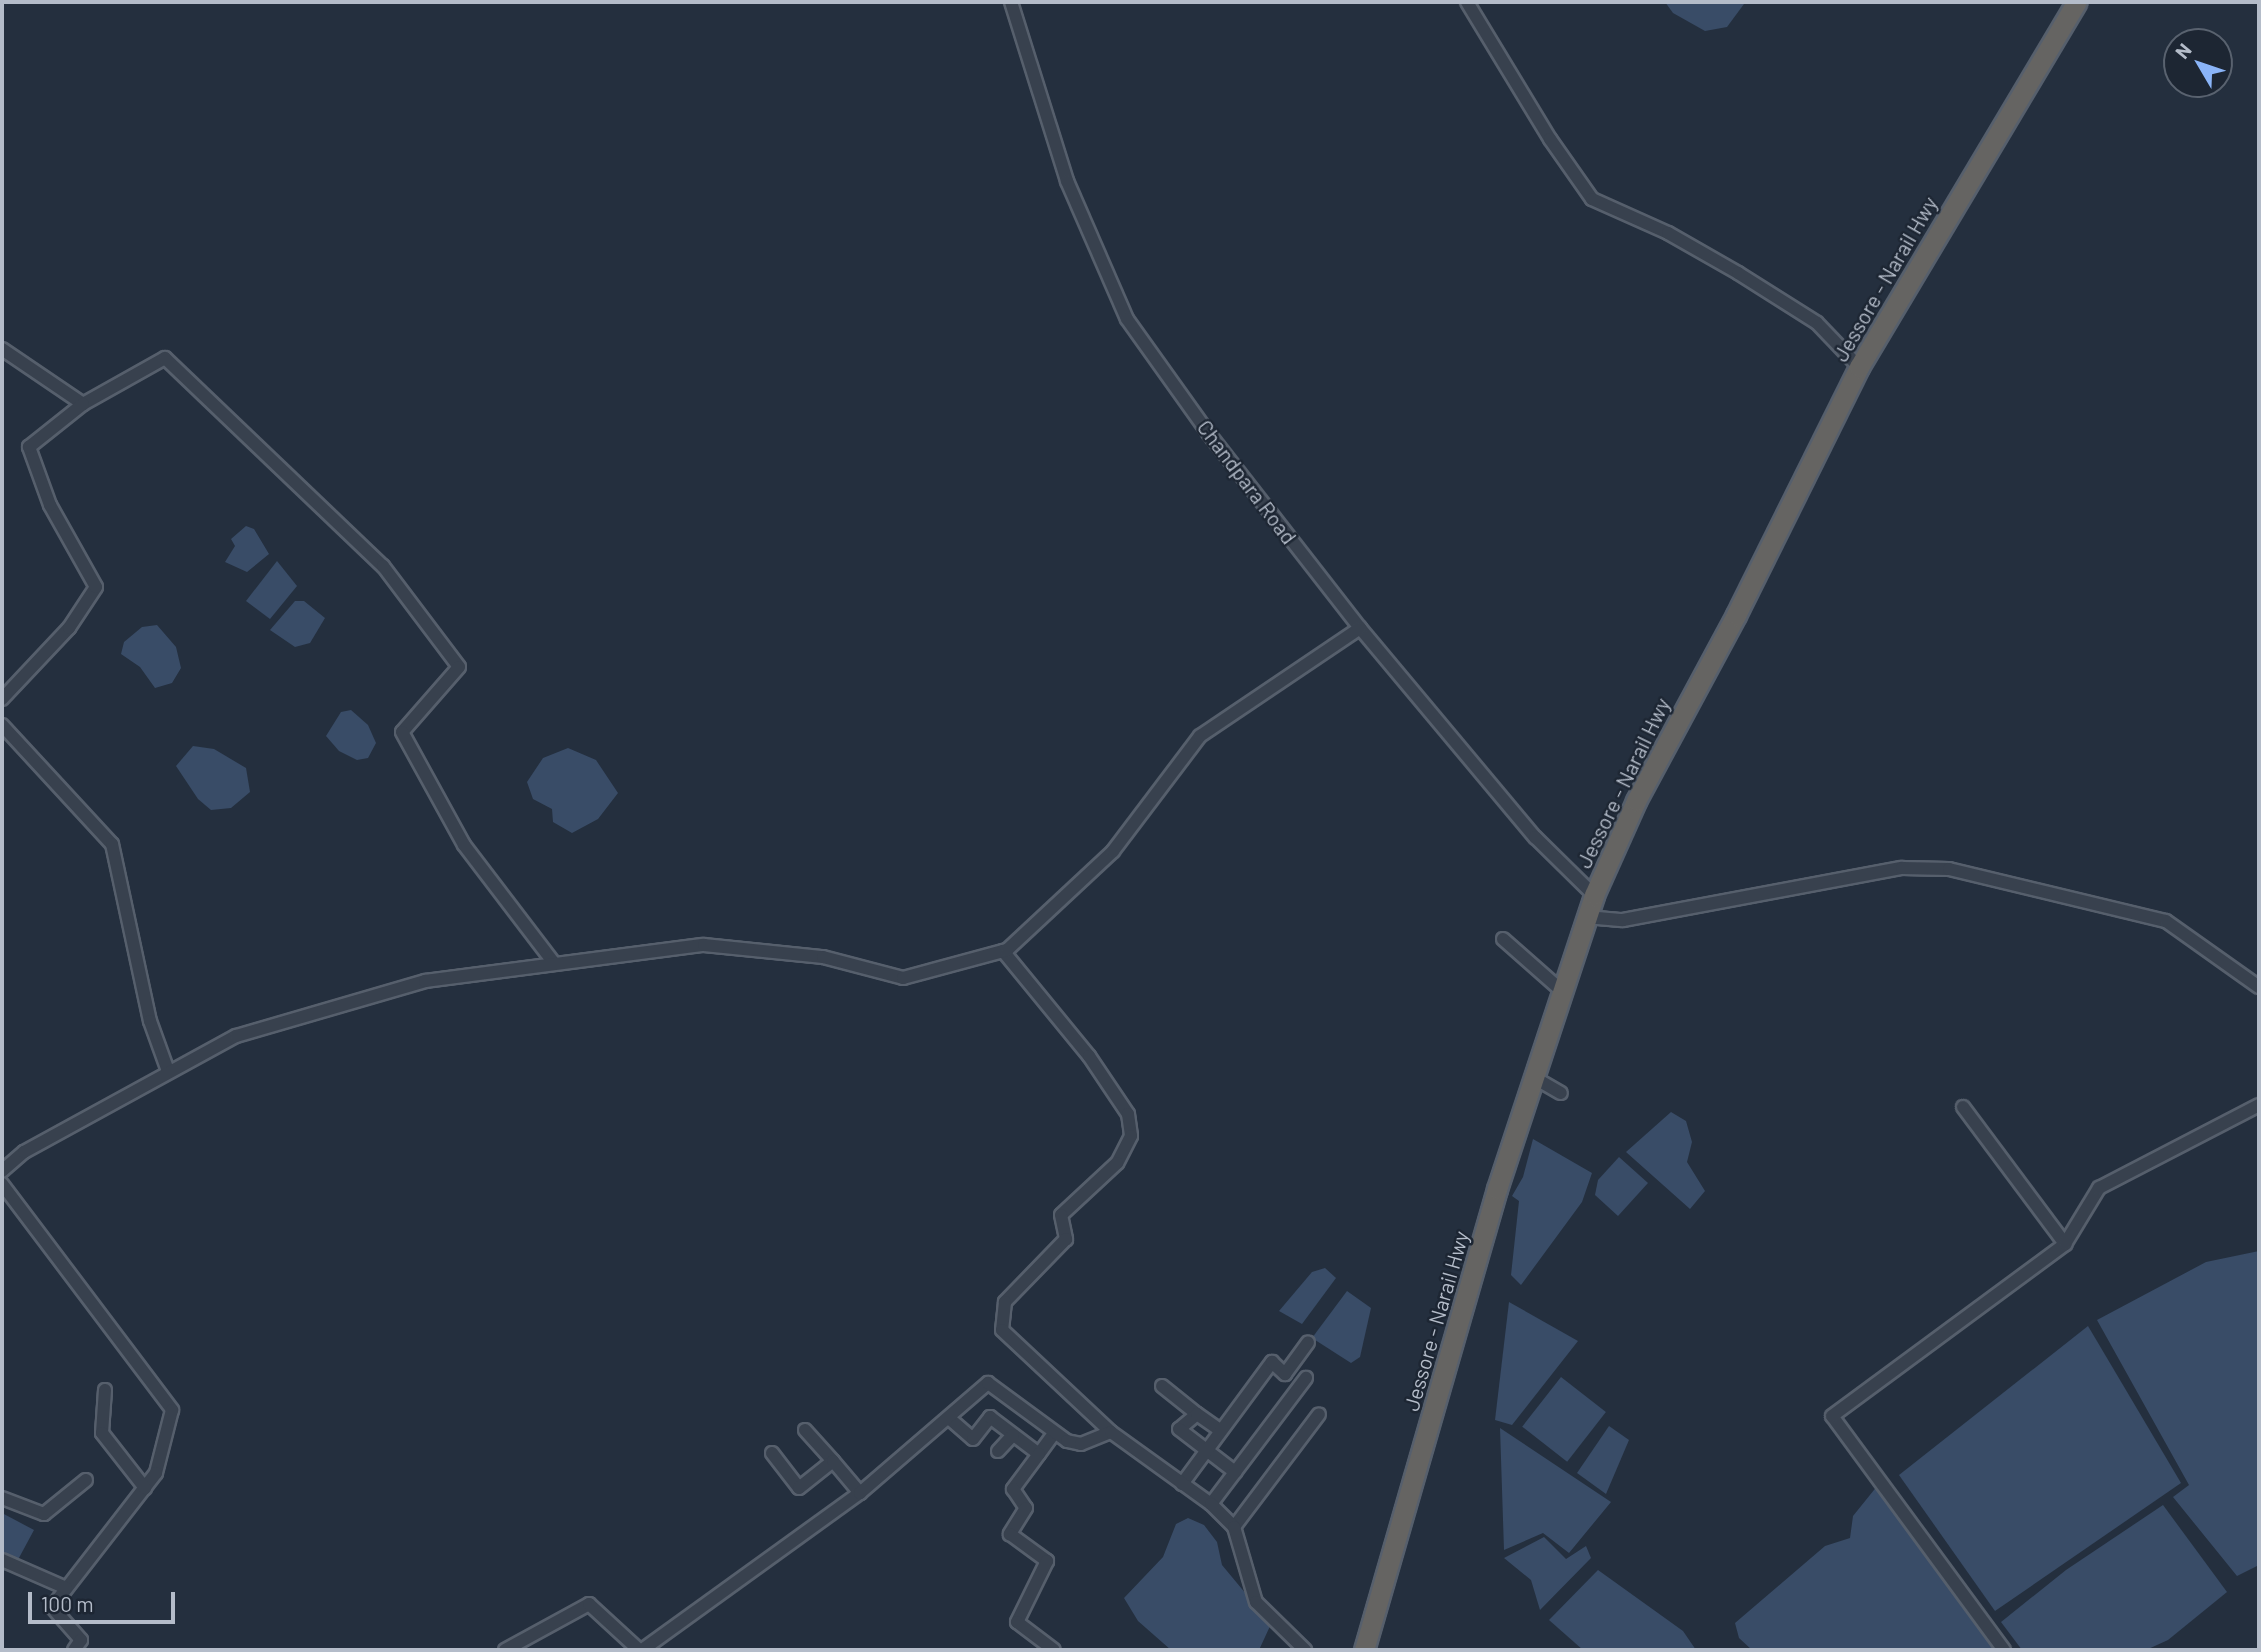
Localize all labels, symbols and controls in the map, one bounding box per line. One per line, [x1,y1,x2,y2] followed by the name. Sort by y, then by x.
[2163,28,2233,98] north arrow
[2170,39,2196,63] text: N
[1828,192,1942,366] street label: Jessore - Narail Hwy
[1192,415,1302,549] street label: Chandpara Road
[1571,694,1675,872] street label: Jessore - Narail Hwy
[1398,1228,1474,1414] street label: Jessore - Narail Hwy
[32,1578,178,1622] scale bar
[41,1591,94,1616] text: 100 m

